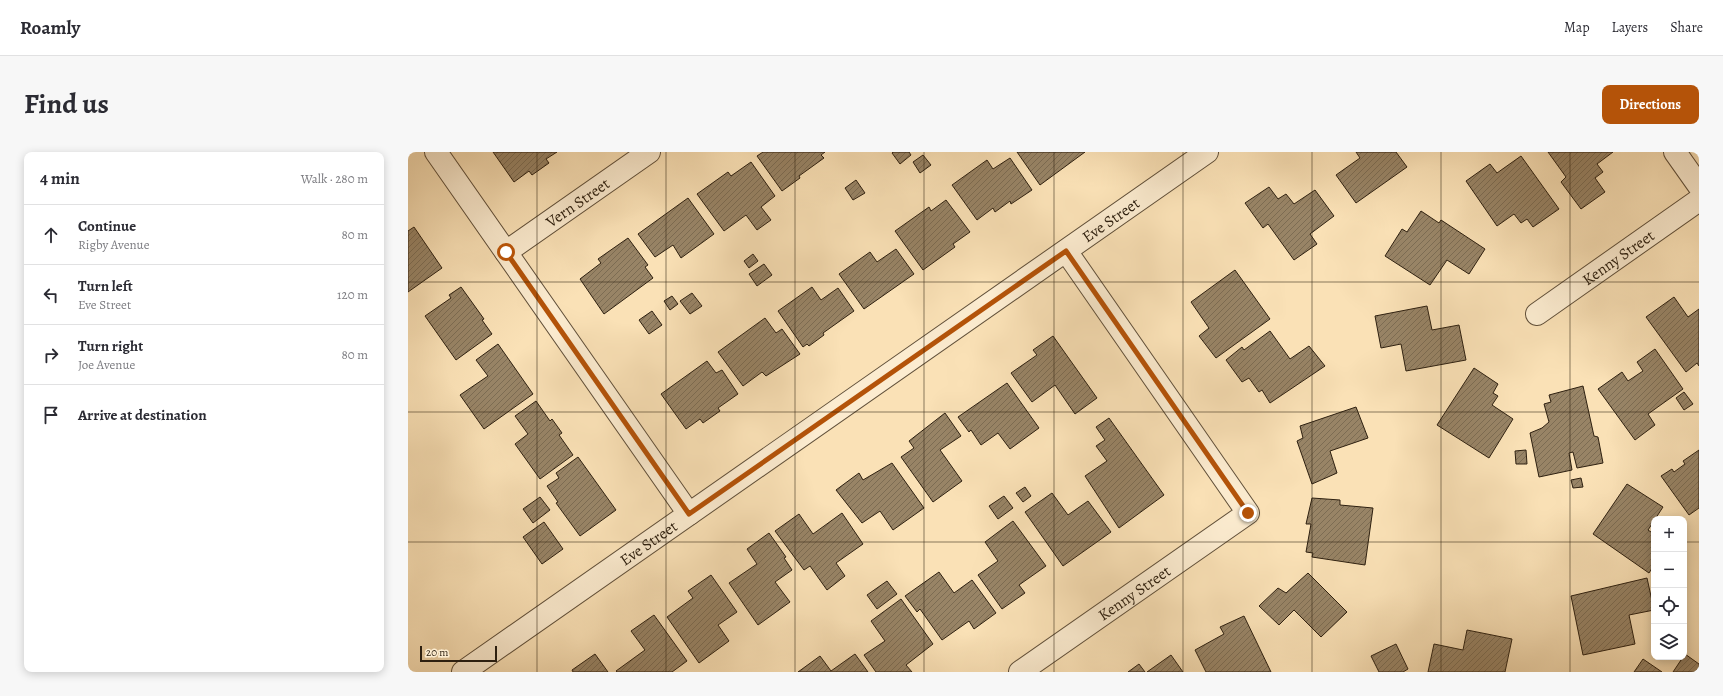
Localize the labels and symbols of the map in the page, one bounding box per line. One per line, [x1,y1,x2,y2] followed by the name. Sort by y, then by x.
[541,173,614,234] street label: Vern Street
[1078,192,1144,248] street label: Eve Street
[1578,225,1659,291] street label: Kenny Street
[497,243,515,261] route start
[1239,504,1257,522] route end
[616,516,682,571] street label: Eve Street
[1094,560,1175,626] street label: Kenny Street
[420,644,497,663] scale bar

